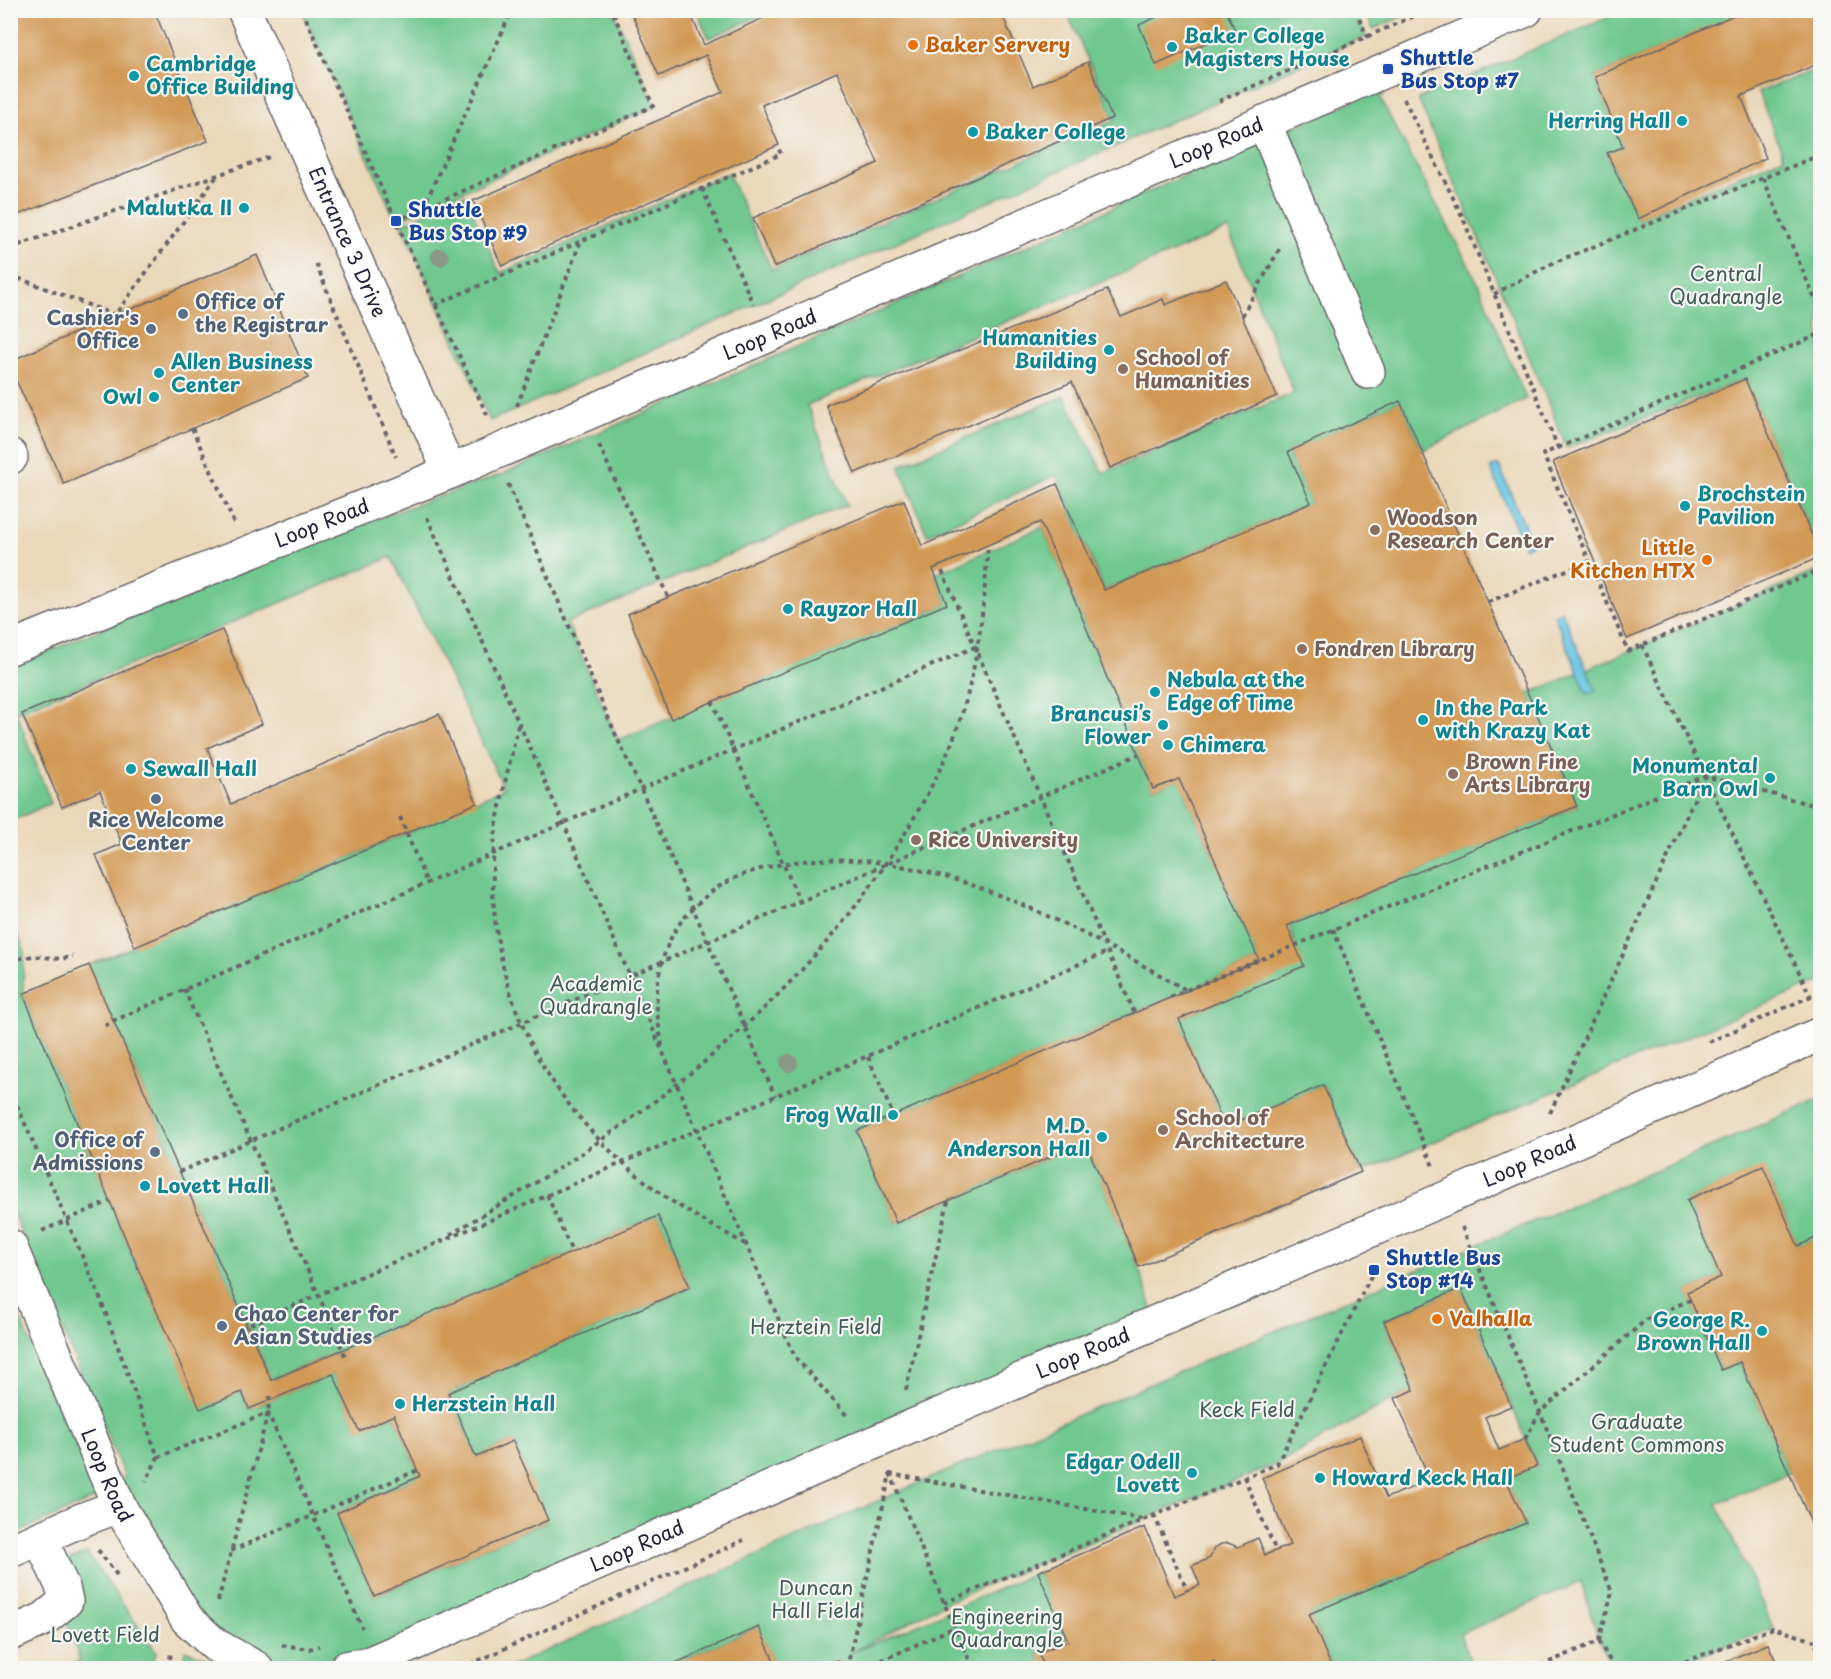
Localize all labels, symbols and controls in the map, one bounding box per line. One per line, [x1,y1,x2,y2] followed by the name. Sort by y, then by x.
[1184,20,1350,73] place label: Baker College Magisters House
[925,29,1070,59] place label: Baker Servery
[906,38,920,52] marker: Baker Servery
[1165,40,1179,54] marker: Baker College Magisters House
[1400,42,1519,95] place label: Shuttle Bus Stop #7
[146,48,294,101] place label: Cambridge Office Building
[1381,62,1395,76] marker: Shuttle Bus Stop #7
[127,69,141,83] marker: Cambridge Office Building
[1548,105,1670,135] place label: Herring Hall
[1164,108,1268,175] street label: Loop Road
[1675,114,1689,128] marker: Herring Hall
[985,116,1126,146] place label: Baker College
[966,125,980,139] marker: Baker College
[302,161,395,322] street label: Entrance 3 Drive
[127,192,232,222] place label: Malutka II
[408,194,527,247] place label: Shuttle Bus Stop #9
[237,201,251,215] marker: Malutka II
[389,214,403,228] marker: Shuttle Bus Stop #9
[1669,258,1783,311] park label: Central Quadrangle
[195,286,329,339] place label: Office of the Registrar
[718,300,821,367] street label: Loop Road
[46,302,139,355] place label: Cashier's Office
[176,307,190,321] marker: Office of the Registrar
[144,322,158,336] marker: Cashier's Office
[982,322,1097,375] place label: Humanities Building
[1135,342,1250,395] place label: School of Humanities
[1102,343,1116,357] marker: Humanities Building
[171,346,313,399] place label: Allen Business Center
[1116,362,1130,376] marker: School of Humanities
[152,366,166,380] marker: Allen Business Center
[103,381,142,411] place label: Owl
[147,390,161,404] marker: Owl
[1697,478,1805,531] place label: Brochstein Pavilion
[270,490,374,555] street label: Loop Road
[1678,499,1692,513] marker: Brochstein Pavilion
[1387,502,1554,555] place label: Woodson Research Center
[1368,523,1382,537] marker: Woodson Research Center
[1570,532,1696,585] place label: Little Kitchen HTX
[1700,553,1714,567] marker: Little Kitchen HTX
[800,593,917,623] place label: Rayzor Hall
[781,602,795,616] marker: Rayzor Hall
[1314,633,1475,663] place label: Fondren Library
[1295,642,1309,656] marker: Fondren Library
[1167,664,1305,717] place label: Nebula at the Edge of Time
[1148,685,1162,699] marker: Nebula at the Edge of Time
[1435,692,1591,745] place label: In the Park with Krazy Kat
[1050,698,1152,751] place label: Brancusi’s Flower
[1416,713,1430,727] marker: In the Park with Krazy Kat
[1156,718,1170,732] marker: Brancusi’s Flower
[1180,729,1266,759] place label: Chimera
[1161,738,1175,752] marker: Chimera
[1464,746,1590,799] place label: Brown Fine Arts Library
[1632,750,1758,803] place label: Monumental Barn Owl
[143,753,257,783] place label: Sewall Hall
[124,762,138,776] marker: Sewall Hall
[1446,767,1460,781] marker: Brown Fine Arts Library
[1763,771,1777,785] marker: Monumental Barn Owl
[149,792,163,806] marker: Rice Welcome Center
[88,804,224,857] place label: Rice Welcome Center
[928,824,1078,854] place label: Rice University
[909,833,923,847] marker: Rice University
[539,968,653,1021] park label: Academic Quadrangle
[785,1099,881,1129] place label: Frog Wall
[1175,1102,1305,1155] place label: School of Architecture
[886,1108,900,1122] marker: Frog Wall
[947,1110,1090,1163] place label: M.D. Anderson Hall
[1156,1123,1170,1137] marker: School of Architecture
[32,1124,145,1177] place label: Office of Admissions
[1477,1127,1581,1194] street label: Loop Road
[1095,1130,1109,1144] marker: M.D. Anderson Hall
[148,1145,162,1159] marker: Office of Admissions
[157,1170,269,1200] place label: Lovett Hall
[138,1179,152,1193] marker: Lovett Hall
[1386,1242,1501,1295] place label: Shuttle Bus Stop #14
[1367,1263,1381,1277] marker: Shuttle Bus Stop #14
[233,1298,399,1351] place label: Chao Center for Asian Studies
[1449,1303,1533,1333] place label: Valhalla
[1636,1304,1750,1357] place label: George R. Brown Hall
[750,1311,882,1341] park label: Herztein Field
[1430,1312,1444,1326] marker: Valhalla
[215,1319,229,1333] marker: Chao Center for Asian Studies
[1031,1319,1135,1386] street label: Loop Road
[1755,1324,1769,1338] marker: George R. Brown Hall
[412,1388,555,1418] place label: Herzstein Hall
[1199,1394,1295,1424] park label: Keck Field
[393,1397,407,1411] marker: Herzstein Hall
[1550,1406,1724,1459] park label: Graduate Student Commons
[74,1423,141,1528] street label: Loop Road
[1066,1446,1180,1499] place label: Edgar Odell Lovett
[1332,1462,1513,1492] place label: Howard Keck Hall
[1185,1466,1199,1480] marker: Edgar Odell Lovett
[1313,1471,1327,1485] marker: Howard Keck Hall
[585,1512,688,1579] street label: Loop Road
[772,1572,860,1625] park label: Duncan Hall Field
[950,1601,1064,1654] park label: Engineering Quadrangle
[50,1619,160,1649] park label: Lovett Field

